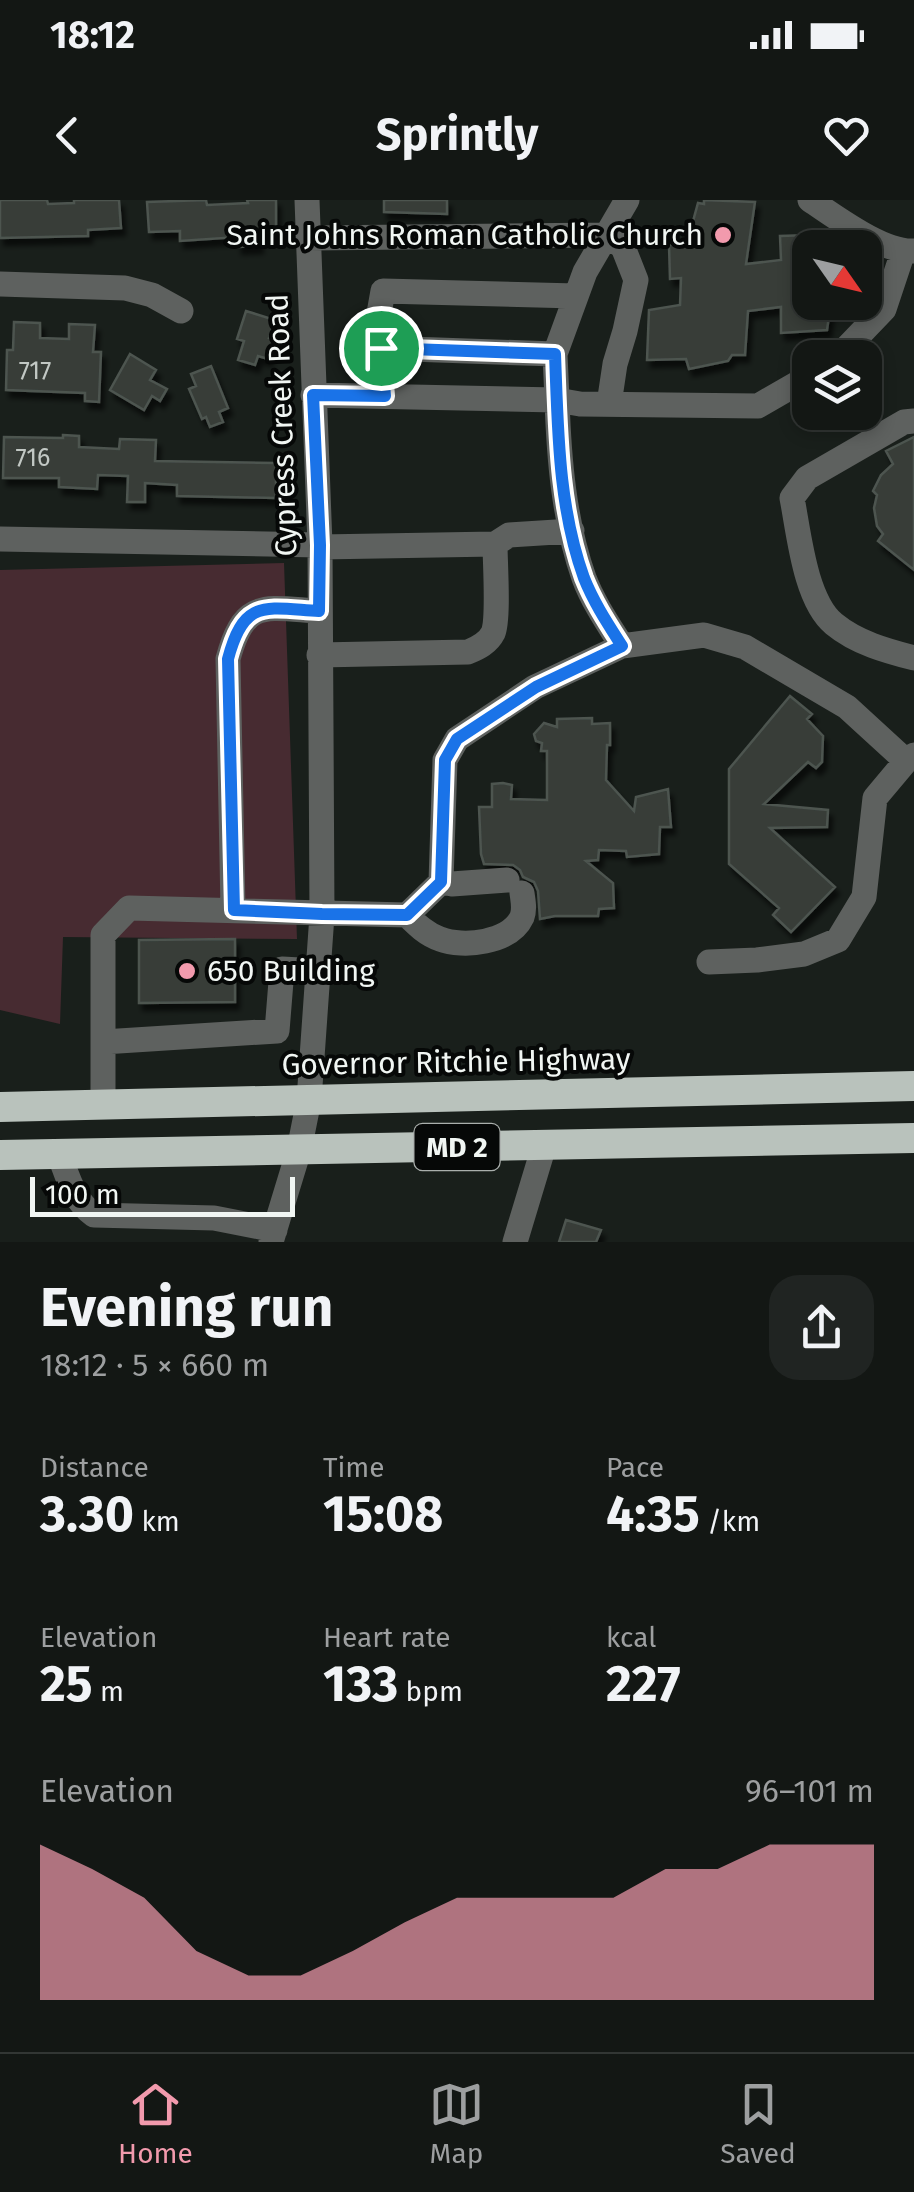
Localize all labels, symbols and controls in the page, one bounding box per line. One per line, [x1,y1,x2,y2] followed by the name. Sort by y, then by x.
[50,12,135,58] text: 18:12
[40,108,95,163] icon: back
[376,108,538,162] text: Sprintly
[819,108,874,163] icon: heart
[227,217,703,253] place label: Saint Johns Roman Catholic Church
[712,224,734,246] marker: Saint Johns Roman Catholic Church
[792,230,882,320] north arrow
[792,230,882,430] map controls
[259,293,305,557] street label: Cypress Creek Road
[339,306,424,391] pin
[354,321,409,376] icon: arrive
[792,340,882,430] button: layers
[19,356,51,386] house number: 717
[16,443,50,473] house number: 716
[207,953,375,989] place label: 650 Building
[176,960,198,982] marker: 650 Building
[281,1041,631,1083] street label: Governor Ritchie Highway
[414,1124,500,1170] road number: MD 2
[30,1172,295,1216] scale bar
[45,1178,120,1211] text: 100 m
[40,1275,334,1341] text: Evening run
[769,1275,874,1380] button: share
[40,1346,269,1384] text: 18:12 · 5 × 660 m
[40,1451,149,1484] text: Distance
[323,1451,385,1484] text: Time
[606,1451,664,1484] text: Pace
[40,1484,134,1544] text: 3.30
[323,1484,443,1544] text: 15:08
[606,1484,700,1544] text: 4:35
[134,1505,180,1538] text: km
[700,1505,760,1538] text: /km
[40,1621,157,1654] text: Elevation
[323,1621,451,1654] text: Heart rate
[606,1621,656,1654] text: kcal
[40,1654,93,1714] text: 25
[323,1654,398,1714] text: 133
[606,1654,681,1714] text: 227
[93,1675,124,1708] text: m
[398,1675,463,1708] text: bpm
[40,1772,174,1810] text: Elevation
[745,1772,874,1810] text: 96–101 m
[118,2077,193,2170] tab: Home
[429,2077,484,2170] tab: Map
[720,2077,796,2170] tab: Saved

